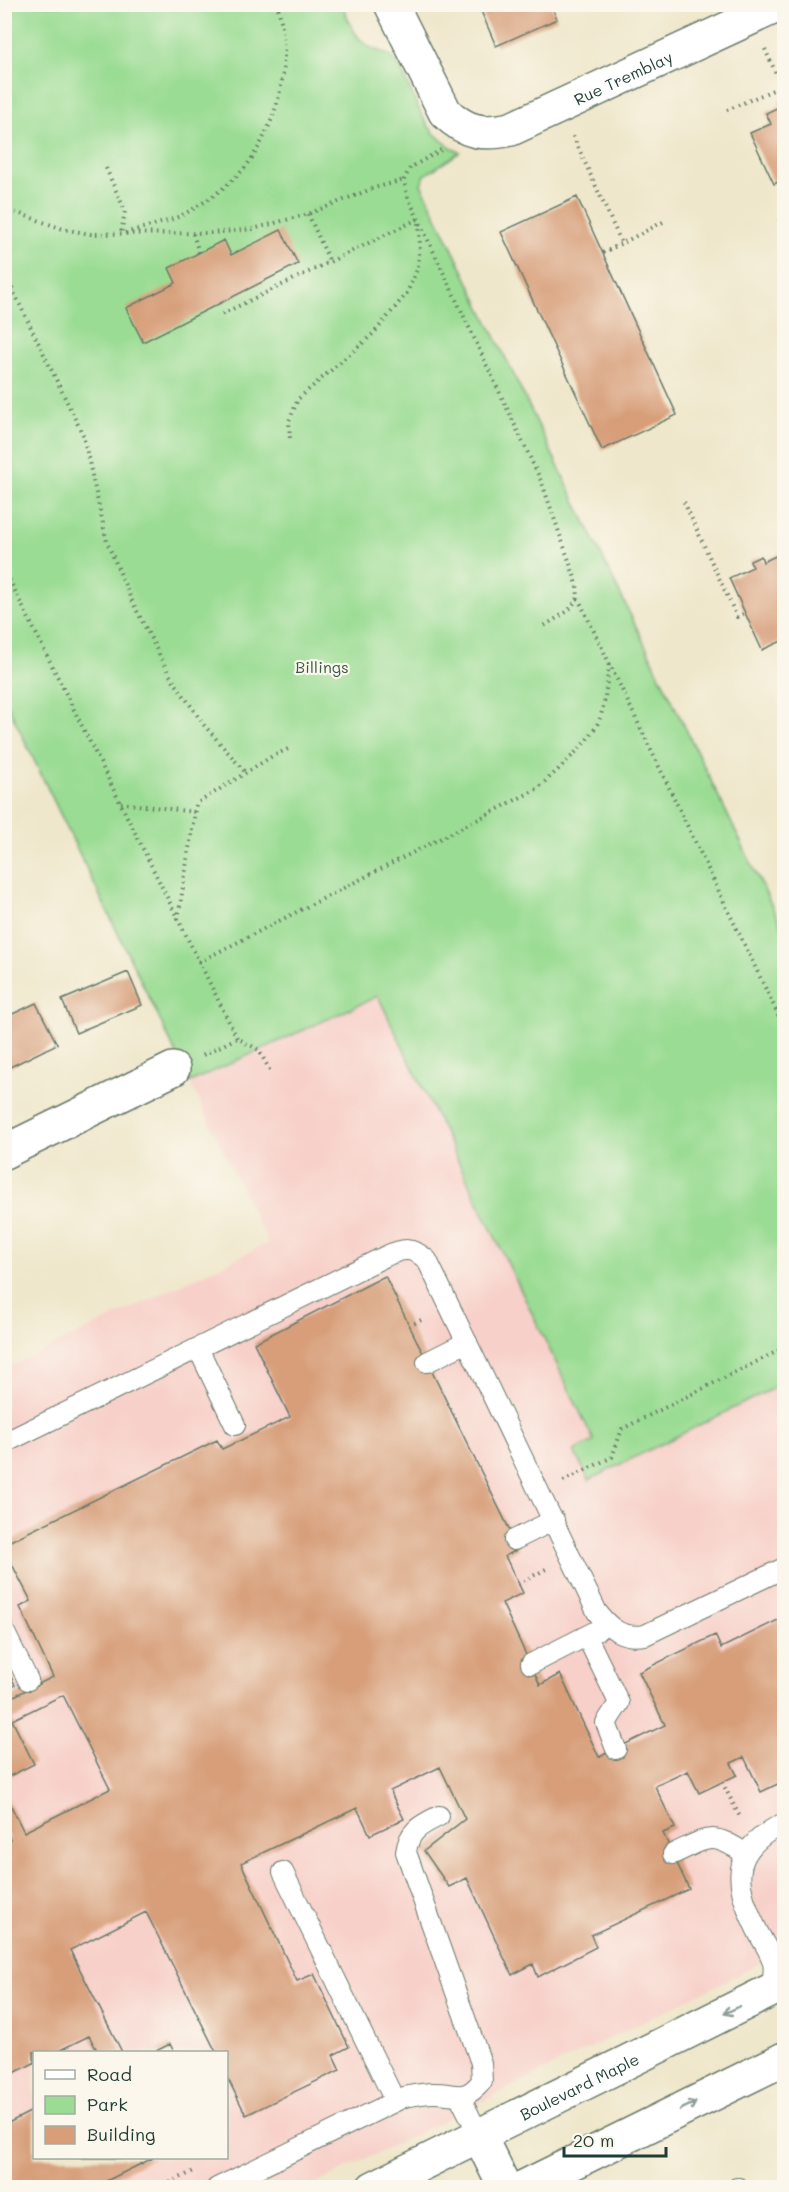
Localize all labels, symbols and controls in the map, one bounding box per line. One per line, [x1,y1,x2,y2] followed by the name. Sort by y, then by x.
[570,45,675,109] street label: Rue Tremblay
[295,656,349,677] park label: Billings
[723,2005,741,2017] one-way arrow
[516,2047,642,2124] street label: Boulevard Maple
[33,2051,228,2159] legend
[87,2062,132,2086] text: Road
[87,2092,128,2116] text: Park
[678,2100,696,2112] one-way arrow
[564,2120,666,2158] scale bar
[87,2122,155,2146] text: Building
[573,2128,614,2152] text: 20 m

